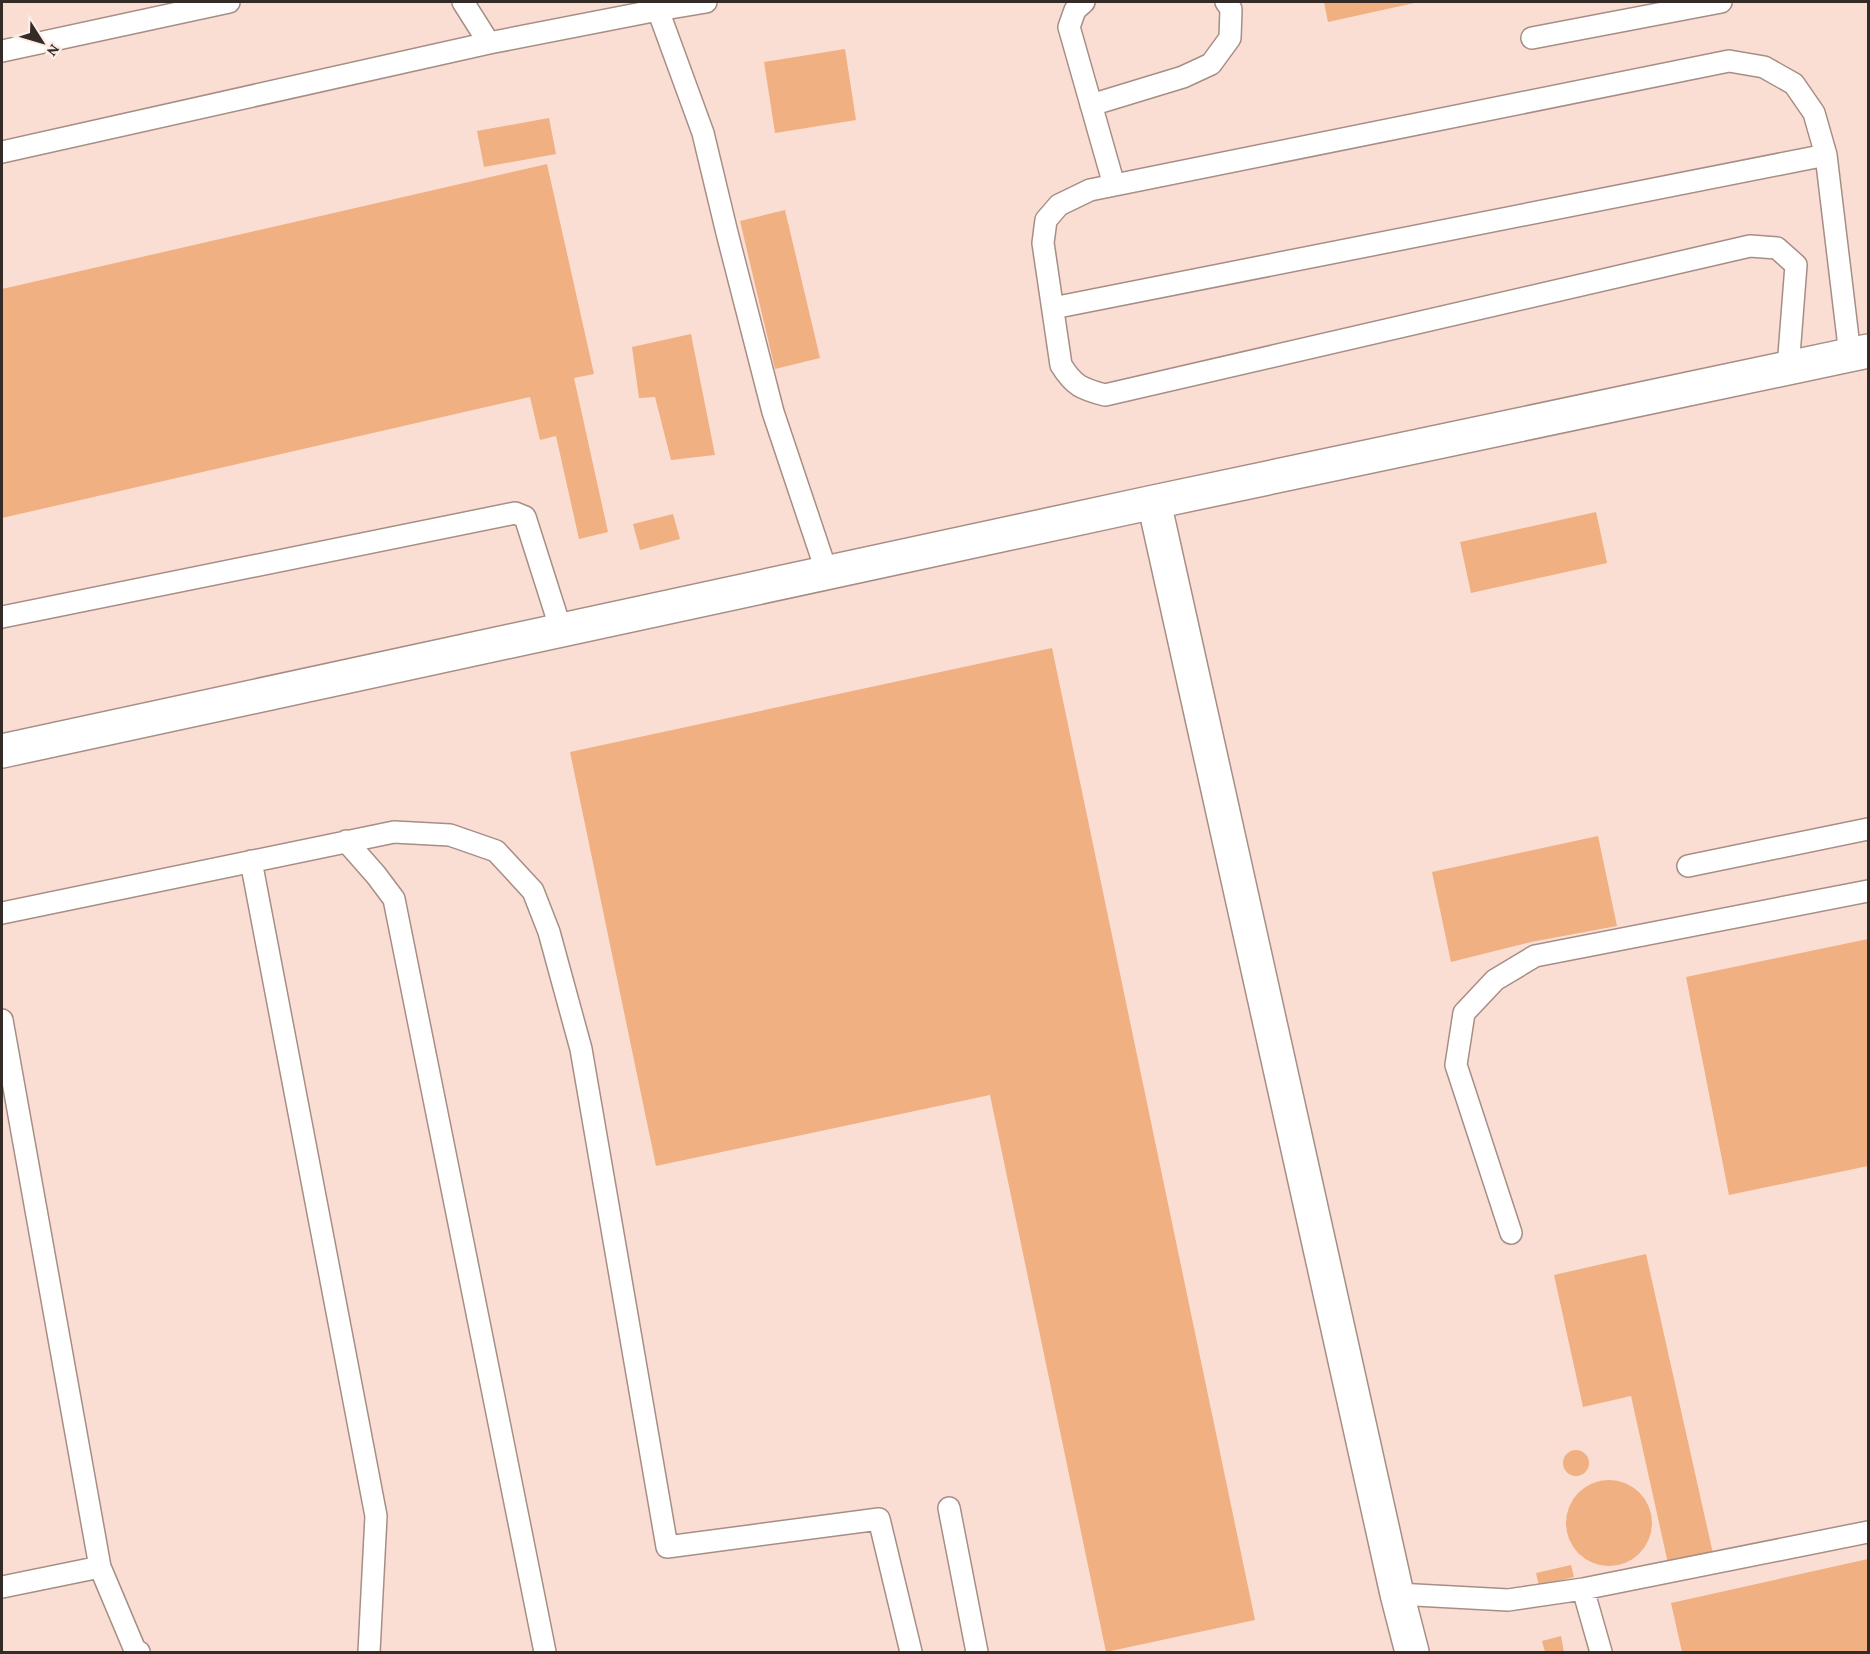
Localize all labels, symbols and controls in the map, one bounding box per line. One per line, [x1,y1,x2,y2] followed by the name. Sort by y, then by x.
[12,12,72,72] north arrow
[43,41,64,60] text: N

